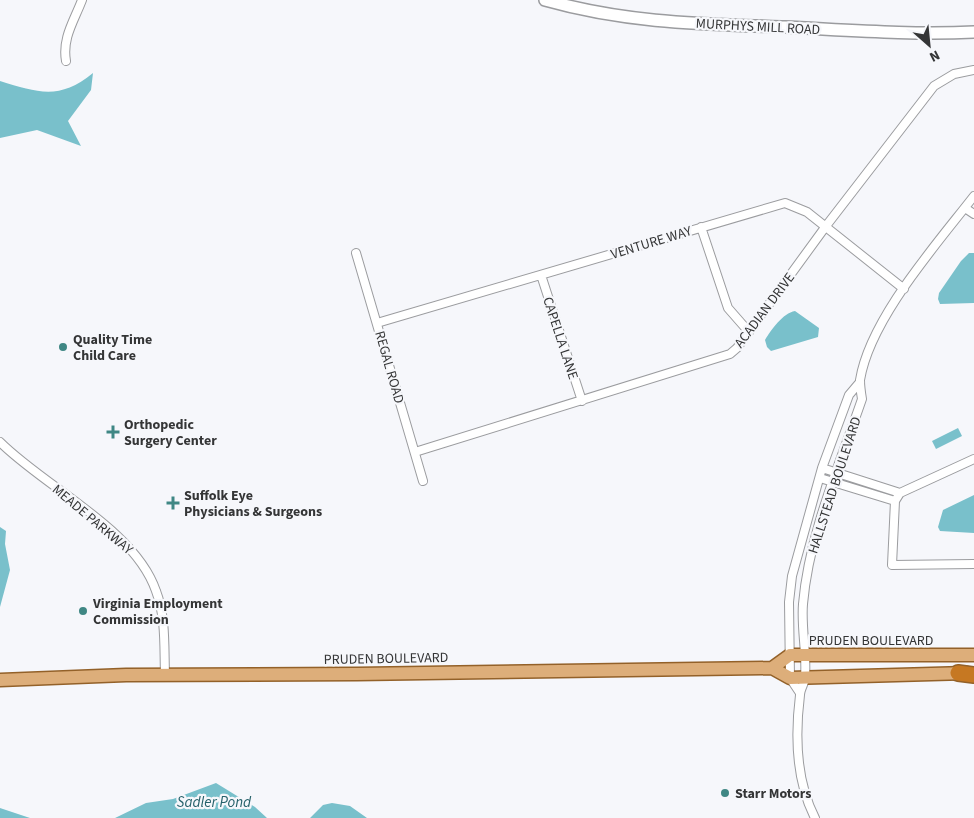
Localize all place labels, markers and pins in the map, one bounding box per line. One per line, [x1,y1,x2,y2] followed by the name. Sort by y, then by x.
[73,330,152,366] place label: Quality Time Child Care
[57,341,69,353] marker: Quality Time Child Care
[124,415,217,451] place label: Orthopedic Surgery Center
[106,425,120,439] marker: Orthopedic Surgery Center
[184,486,322,522] place label: Suffolk Eye Physicians & Surgeons
[166,496,180,510] marker: Suffolk Eye Physicians & Surgeons
[92,594,223,630] place label: Virginia Employment Commission
[77,605,89,617] marker: Virginia Employment Commission
[735,784,811,804] place label: Starr Motors
[719,787,731,799] marker: Starr Motors

